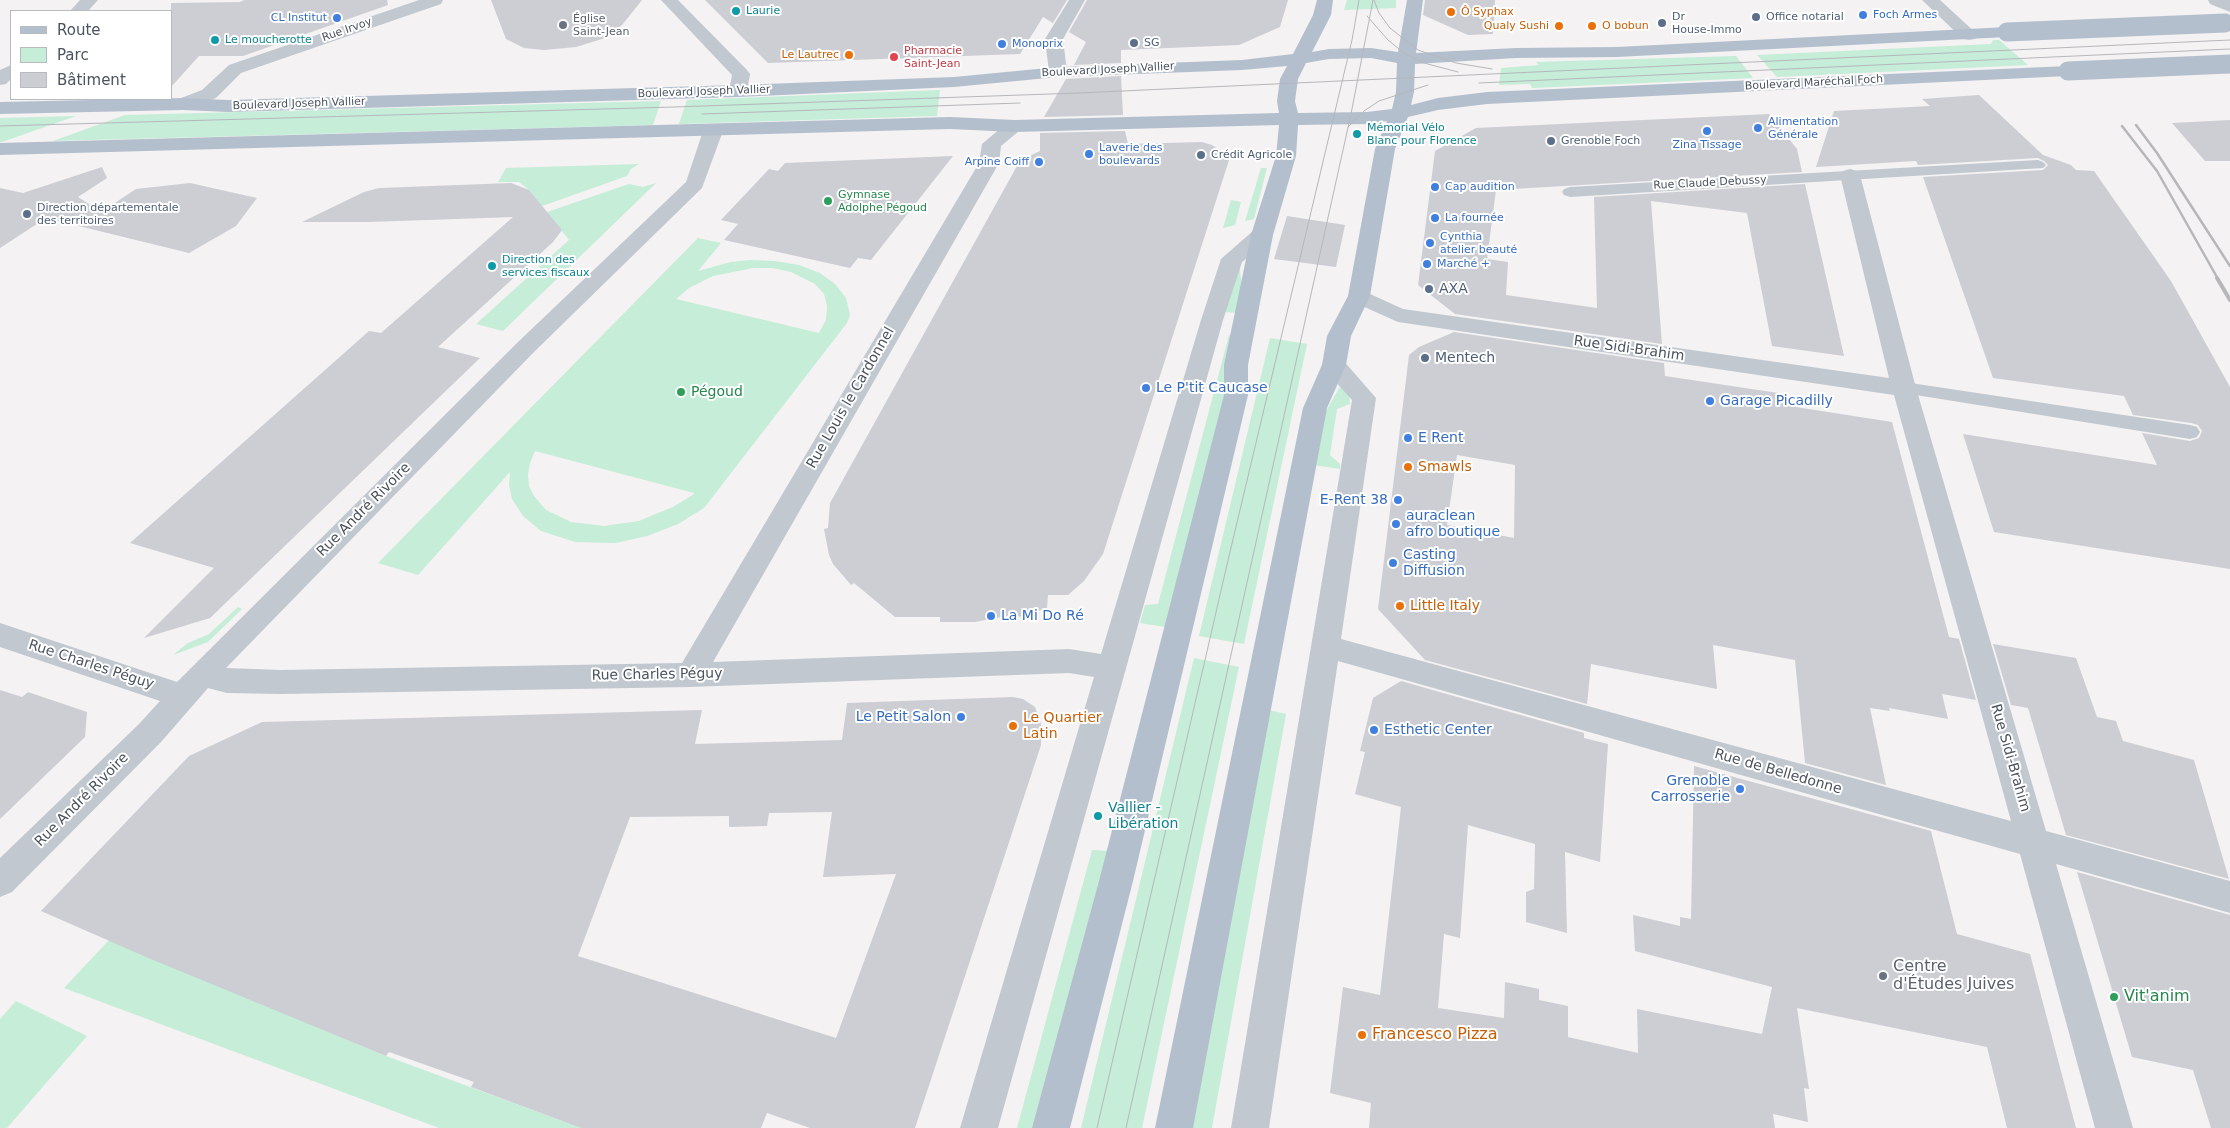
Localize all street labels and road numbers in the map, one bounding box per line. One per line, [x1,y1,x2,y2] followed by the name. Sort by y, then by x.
[320,15,374,45] street label: Rue Irvoy
[1041,60,1175,80] street label: Boulevard Joseph Vallier
[1745,73,1883,93] street label: Boulevard Maréchal Foch
[637,83,771,101] street label: Boulevard Joseph Vallier
[232,95,366,113] street label: Boulevard Joseph Vallier
[1653,173,1767,193] street label: Rue Claude Debussy
[804,324,898,472] street label: Rue Louis le Cardonnel
[1573,333,1685,365] street label: Rue Sidi-Brahim
[314,460,414,560] street label: Rue André Rivoire
[26,637,156,693] street label: Rue Charles Péguy
[591,665,723,685] street label: Rue Charles Péguy
[1987,702,2033,814] street label: Rue Sidi-Brahim
[1713,746,1843,798] street label: Rue de Belledonne
[32,750,132,850] street label: Rue André Rivoire

